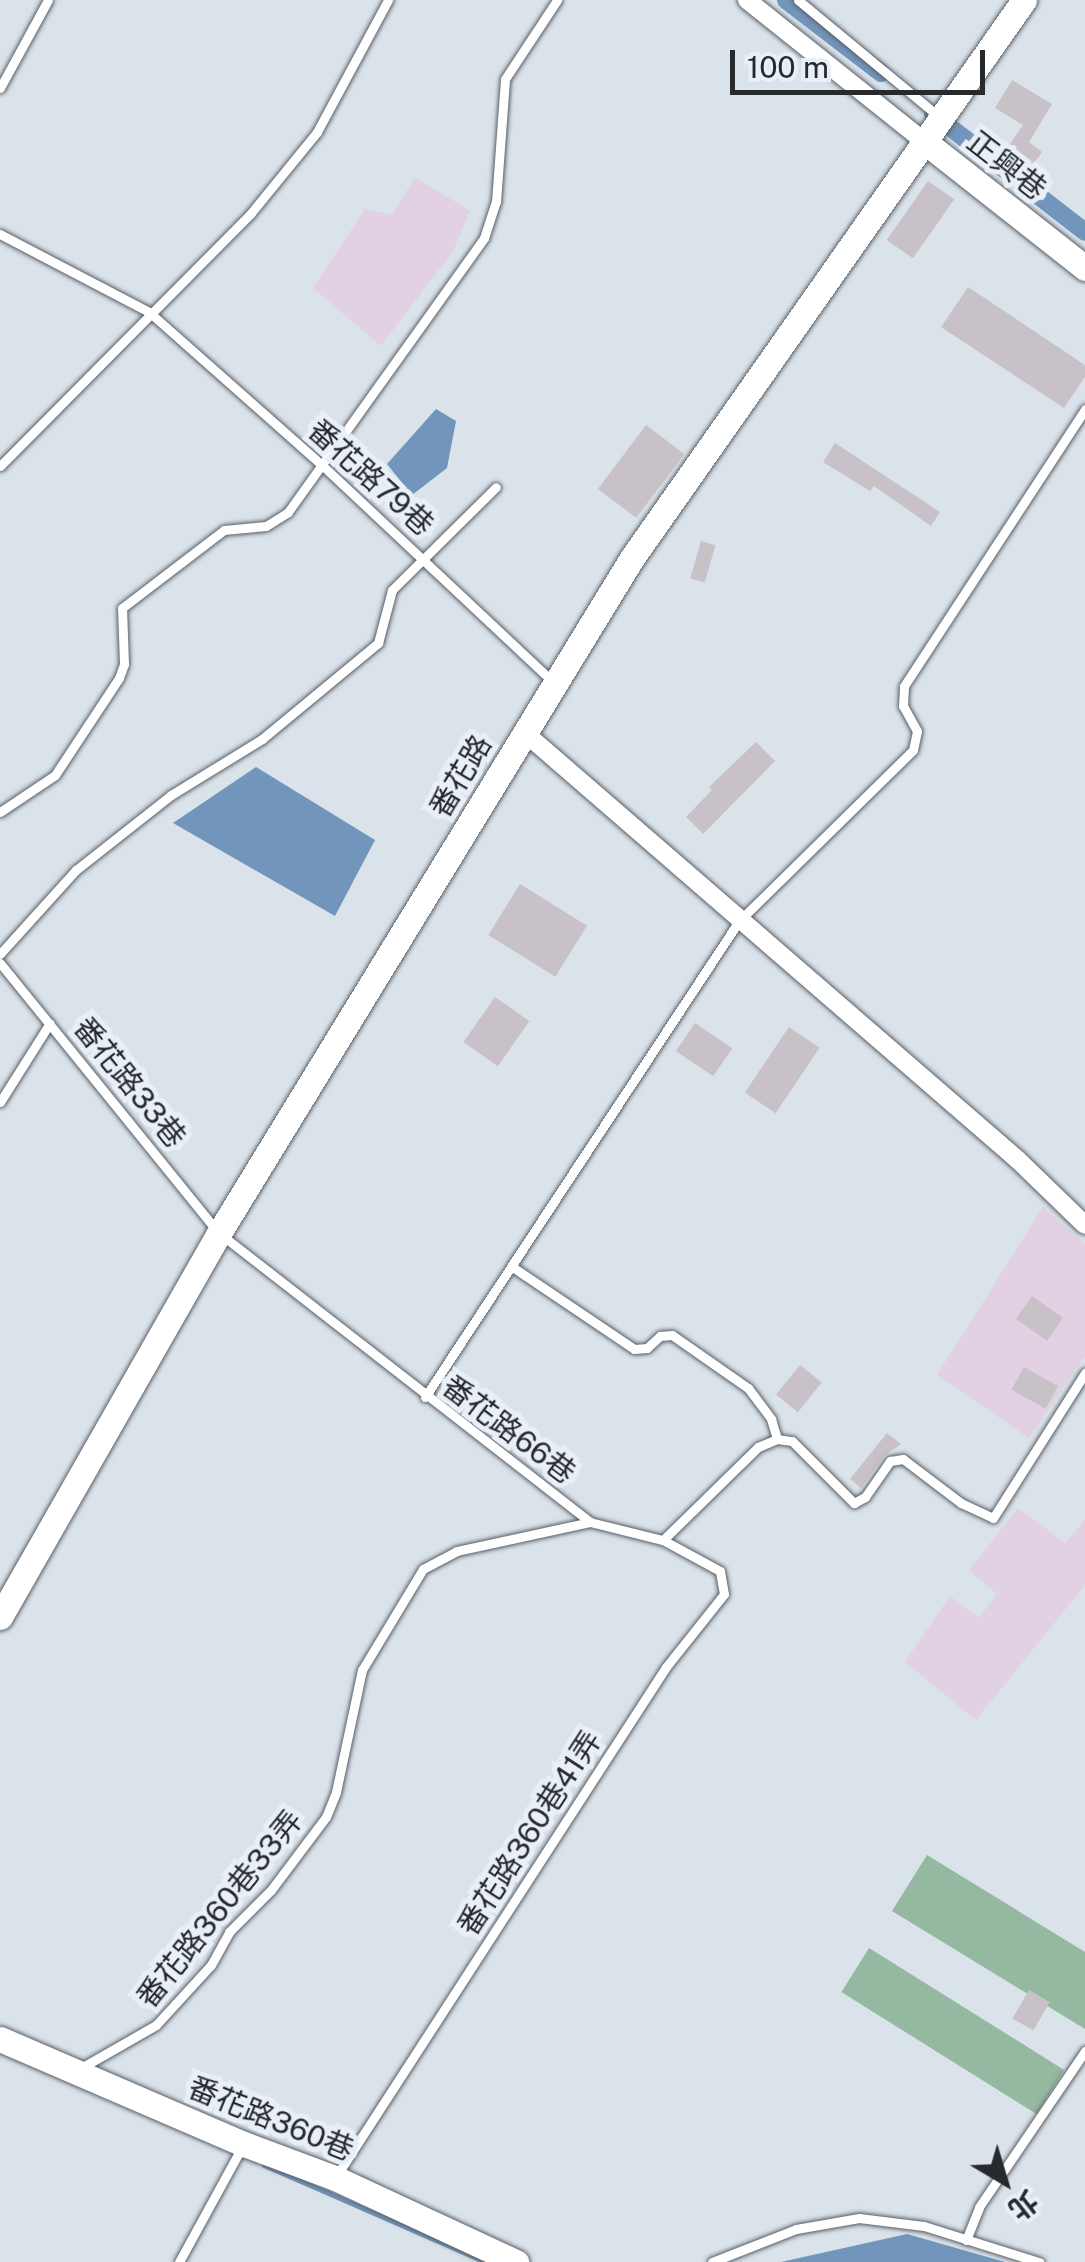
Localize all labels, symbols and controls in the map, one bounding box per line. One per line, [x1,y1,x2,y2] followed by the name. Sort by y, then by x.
[735,30,990,92] scale bar
[747,49,829,85] text: 100 m
[960,123,1054,207] street label: 正興巷
[301,411,441,543] street label: 番花路79巷
[421,728,499,824] street label: 番花路
[66,1009,194,1155] street label: 番花路33巷
[435,1367,583,1491] street label: 番花路66巷
[449,1724,609,1942] street label: 番花路360巷41弄
[129,1803,309,2015] street label: 番花路360巷33弄
[183,2068,359,2168] street label: 番花路360巷
[955,2132,1055,2232] north arrow
[1003,2184,1045,2228] text: 北

